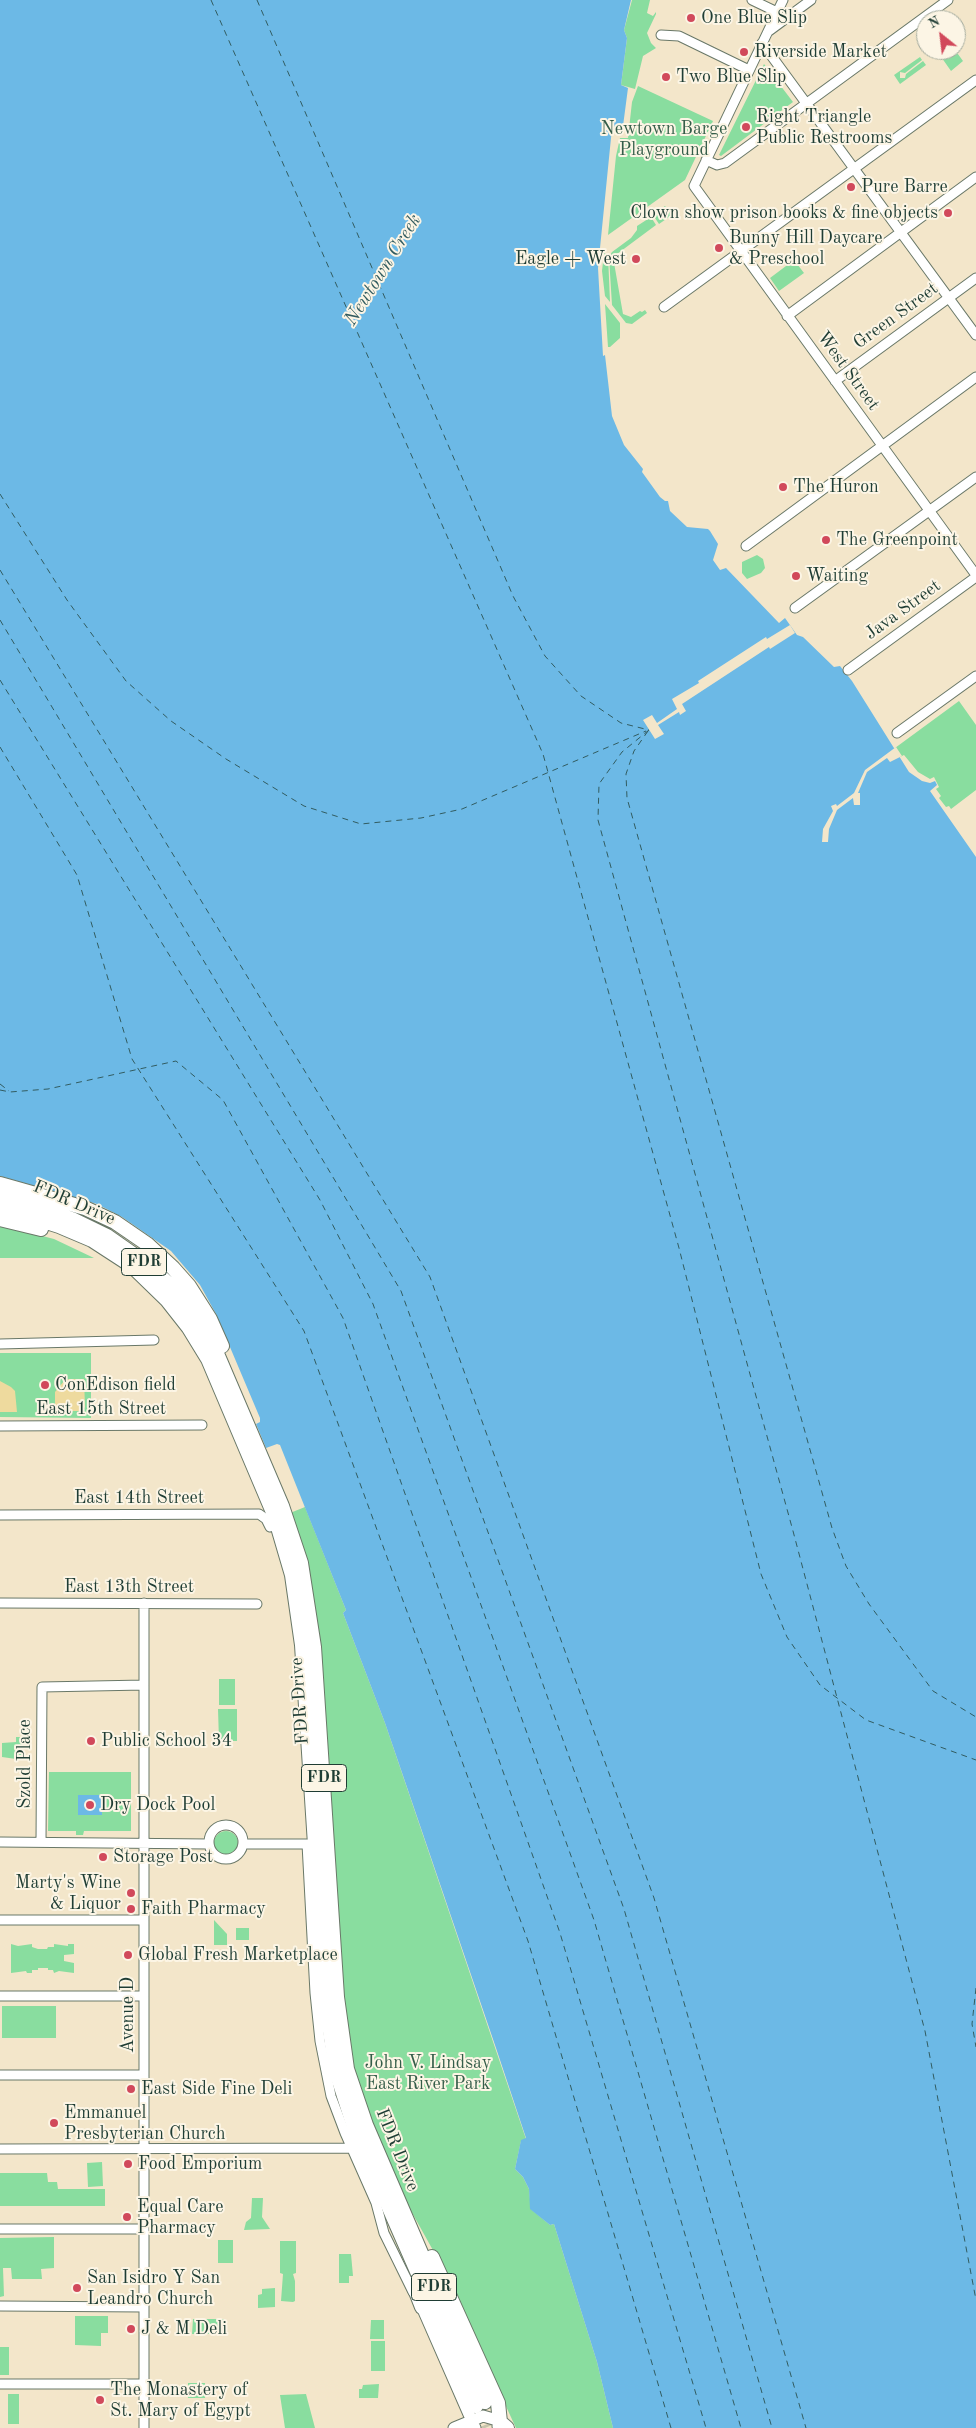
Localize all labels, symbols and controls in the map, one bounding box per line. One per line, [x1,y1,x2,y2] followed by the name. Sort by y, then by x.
[701,7,807,29] place label: One Blue Slip
[916,10,966,60] north arrow
[685,12,697,24] marker: One Blue Slip
[926,14,942,31] text: N
[754,41,887,63] place label: Riverside Market
[738,46,750,58] marker: Riverside Market
[676,66,786,88] place label: Two Blue Slip
[660,71,672,83] marker: Two Blue Slip
[756,106,892,148] place label: Right Triangle Public Restrooms
[601,118,727,160] park label: Newtown Barge Playground
[740,121,752,133] marker: Right Triangle Public Restrooms
[861,176,948,198] place label: Pure Barre
[845,181,857,193] marker: Pure Barre
[630,202,938,224] place label: Clown show prison books & fine objects
[942,207,954,219] marker: Clown show prison books & fine objects
[340,210,426,330] water label: Newtown Creek
[729,227,883,270] place label: Bunny Hill Daycare & Preschool
[713,242,725,254] marker: Bunny Hill Daycare & Preschool
[515,248,626,270] place label: Eagle + West
[630,253,642,265] marker: Eagle + West
[849,278,943,354] street label: Green Street
[812,327,884,415] street label: West Street
[793,476,879,498] place label: The Huron
[777,481,789,493] marker: The Huron
[836,529,958,551] place label: The Greenpoint
[820,534,832,546] marker: The Greenpoint
[806,565,868,587] place label: Waiting
[790,570,802,582] marker: Waiting
[861,575,945,645] street label: Java Street
[30,1176,118,1230] street label: FDR Drive
[122,1248,166,1276] road number: FDR
[55,1374,176,1396] place label: ConEdison field
[39,1379,51,1391] marker: ConEdison field
[36,1398,166,1420] street label: East 15th Street
[74,1487,204,1509] street label: East 14th Street
[64,1576,194,1598] street label: East 13th Street
[286,1657,314,1745] street label: FDR Drive
[14,1719,36,1809] street label: Szold Place
[101,1730,232,1752] place label: Public School 34
[85,1735,97,1747] marker: Public School 34
[302,1765,346,1792] road number: FDR
[100,1794,215,1816] place label: Dry Dock Pool
[84,1799,96,1811] marker: Dry Dock Pool
[113,1846,213,1868] place label: Storage Post
[97,1851,109,1863] marker: Storage Post
[15,1872,121,1915] place label: Marty's Wine & Liquor
[125,1887,137,1899] marker: Marty's Wine & Liquor
[141,1898,266,1920] place label: Faith Pharmacy
[125,1903,137,1915] marker: Faith Pharmacy
[138,1944,338,1966] place label: Global Fresh Marketplace
[122,1949,134,1961] marker: Global Fresh Marketplace
[117,1977,139,2053] street label: Avenue D
[365,2052,491,2094] park label: John V. Lindsay East River Park
[141,2078,292,2100] place label: East Side Fine Deli
[125,2083,137,2095] marker: East Side Fine Deli
[64,2102,225,2144] place label: Emmanuel Presbyterian Church
[371,2105,423,2195] street label: FDR Drive
[48,2117,60,2129] marker: Emmanuel Presbyterian Church
[138,2153,262,2175] place label: Food Emporium
[122,2158,134,2170] marker: Food Emporium
[137,2196,223,2238] place label: Equal Care Pharmacy
[121,2211,133,2223] marker: Equal Care Pharmacy
[87,2267,220,2310] place label: San Isidro Y San Leandro Church
[412,2274,456,2300] road number: FDR
[71,2282,83,2294] marker: San Isidro Y San Leandro Church
[141,2318,227,2340] place label: J & M Deli
[125,2323,137,2335] marker: J & M Deli
[110,2379,251,2422] place label: The Monastery of St. Mary of Egypt
[94,2394,106,2406] marker: The Monastery of St. Mary of Egypt

